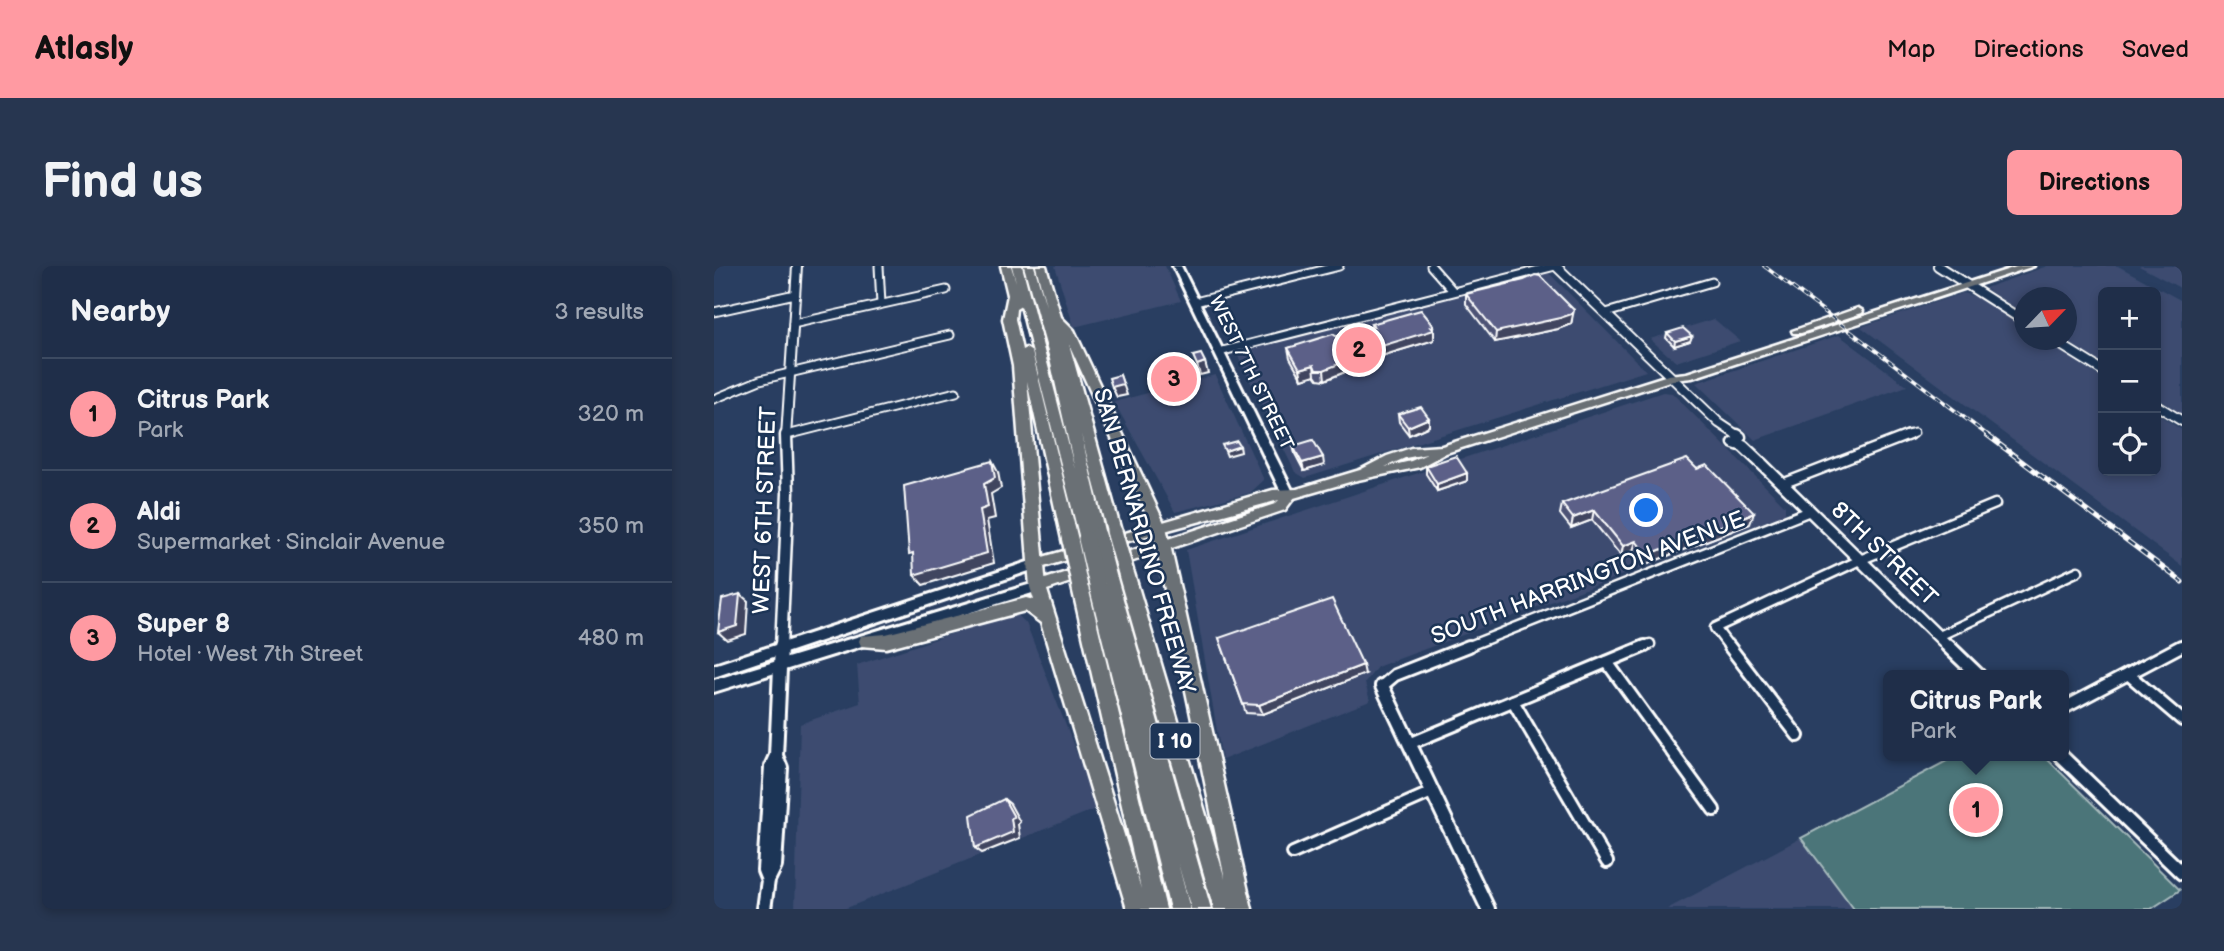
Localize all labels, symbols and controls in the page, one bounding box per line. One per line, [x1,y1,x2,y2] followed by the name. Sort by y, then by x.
[35,29,133,69] text: Atlasly
[1887,35,1935,64] text: Map
[1973,35,2084,64] text: Directions
[2122,35,2189,64] text: Saved
[2007,150,2182,215] button: Directions
[42,153,203,212] text: Find us
[2014,287,2077,350] north arrow
[2098,287,2161,476] map controls
[2098,287,2161,350] button: +
[1204,292,1299,454] street label: WEST 7TH STREET
[70,294,170,330] text: Nearby
[555,298,644,326] text: 3 results
[1336,324,1382,376] pin: 2
[2098,350,2161,413] button: −
[1151,353,1197,405] pin: 3
[137,385,269,416] text: Citrus Park
[1087,385,1201,697] street label: SAN BERNARDINO FREEWAY
[88,400,98,428] text: 1
[578,400,644,428] text: 320 m
[747,405,783,614] street label: WEST 6TH STREET
[2098,413,2161,476] button: locate
[137,416,183,444] text: Park
[1629,493,1663,527] your location
[1825,496,1943,612] street label: 8TH STREET
[137,497,181,528] text: Aldi
[1427,505,1749,651] street label: SOUTH HARRINGTON AVENUE
[86,512,100,540] text: 2
[578,512,644,540] text: 350 m
[137,528,445,556] text: Supermarket · Sinclair Avenue
[137,609,230,640] text: Super 8
[86,624,100,652] text: 3
[578,624,644,652] text: 480 m
[137,640,363,668] text: Hotel · West 7th Street
[1883,670,2069,761] popup
[1910,686,2042,717] text: Citrus Park
[1910,717,1956,745] text: Park
[1150,724,1200,758] road number: I 10
[1953,784,1999,836] pin: 1

